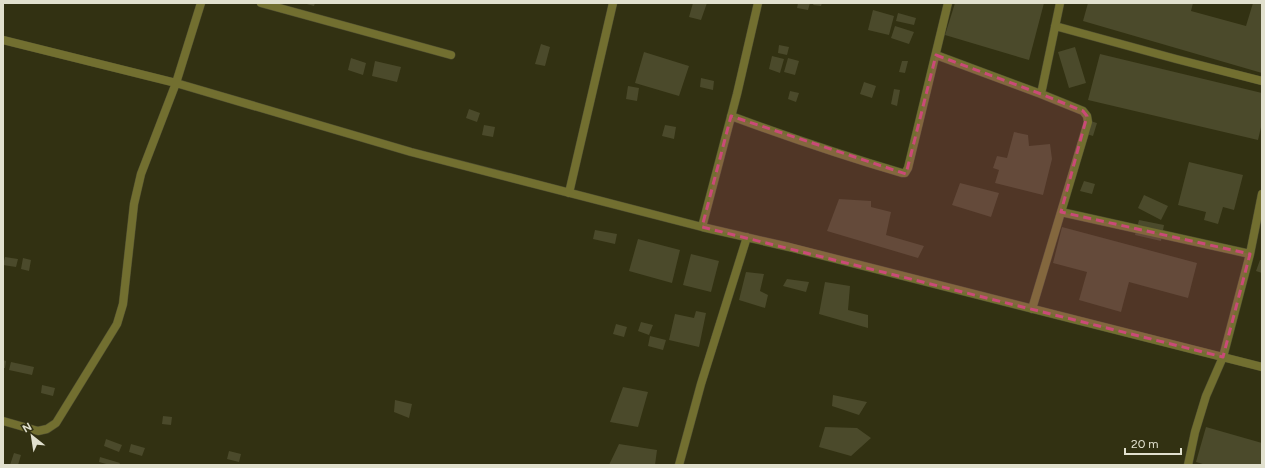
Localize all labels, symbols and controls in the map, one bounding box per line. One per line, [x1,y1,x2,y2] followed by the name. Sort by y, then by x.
[12,416,52,456] north arrow
[20,420,34,436] text: N
[1125,430,1181,456] scale bar
[1131,437,1159,451] text: 20 m

